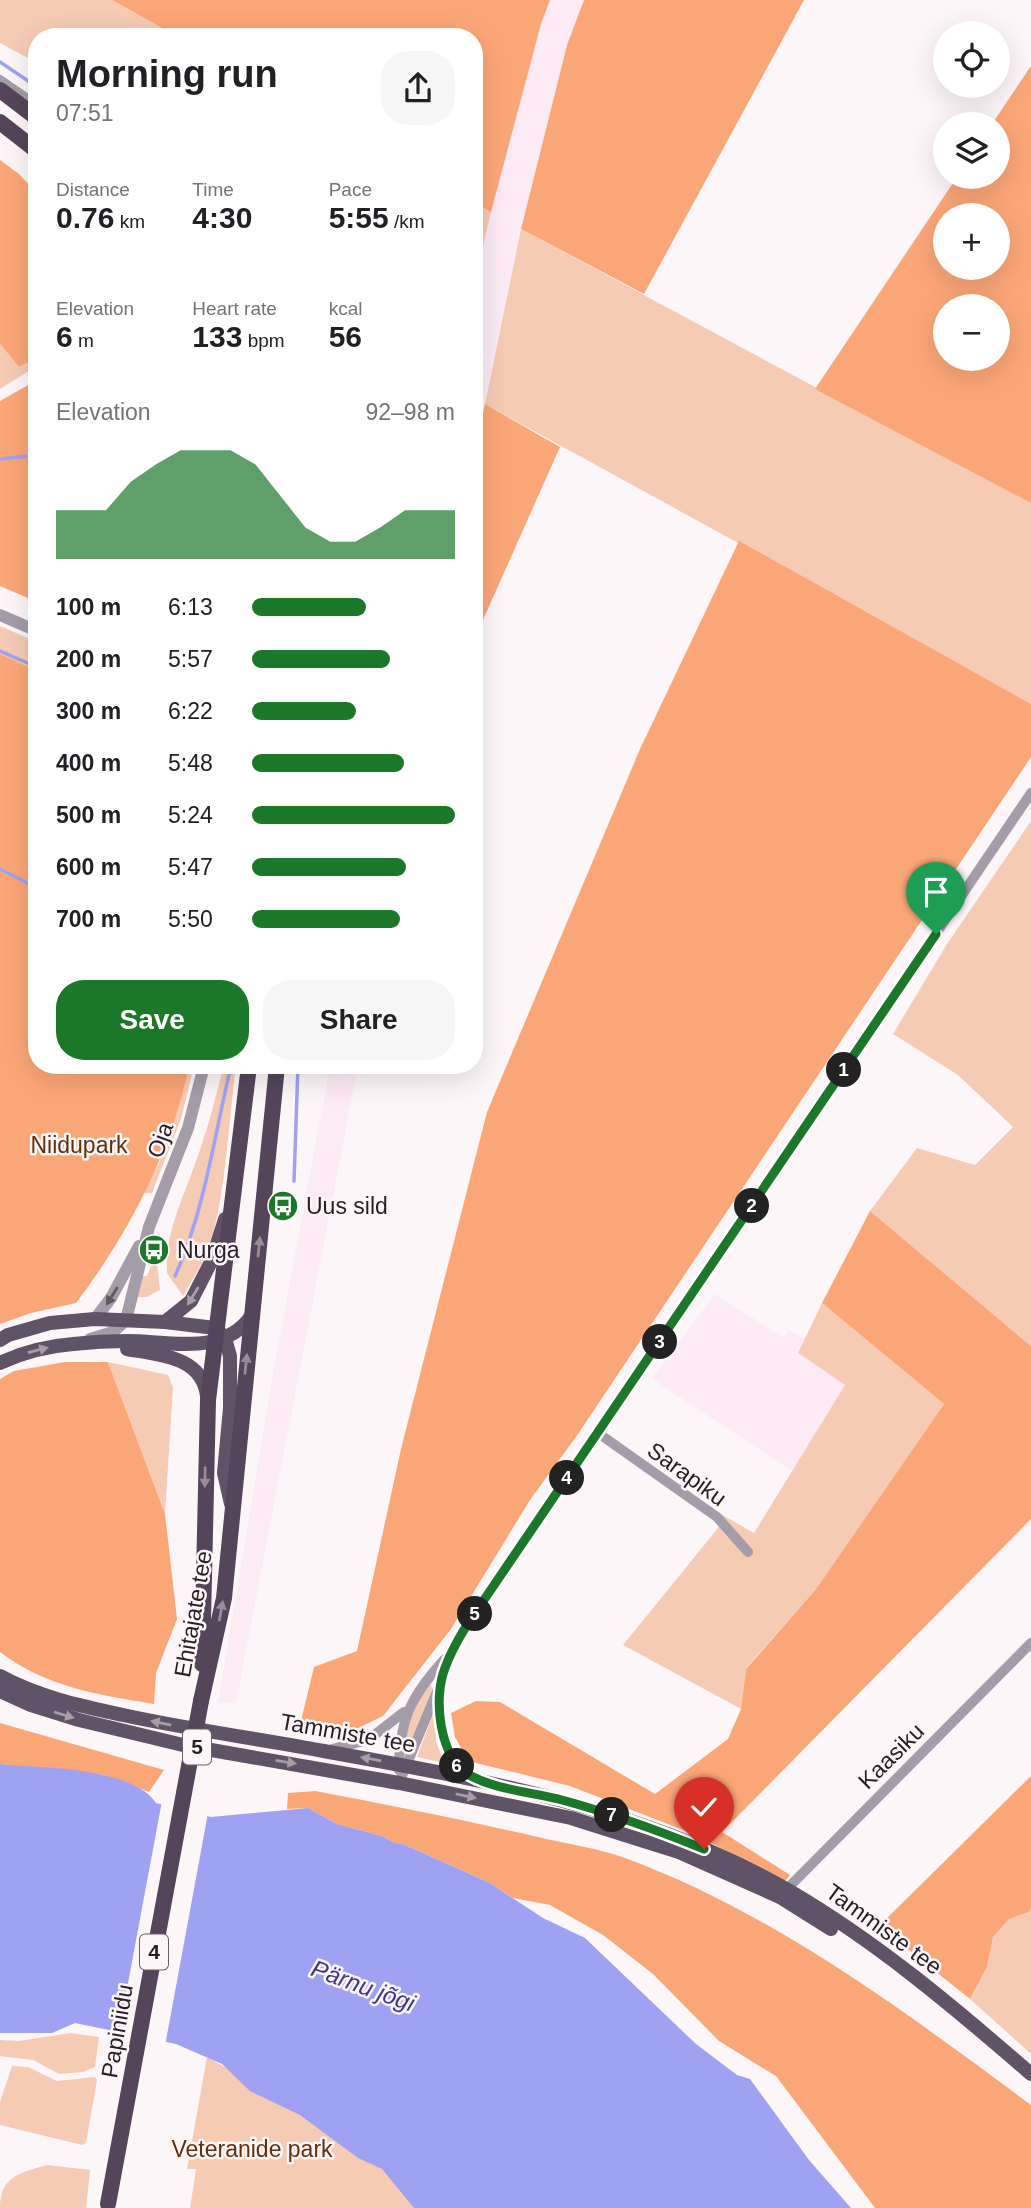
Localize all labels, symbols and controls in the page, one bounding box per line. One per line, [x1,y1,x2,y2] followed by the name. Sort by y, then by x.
[933,21,1010,371] map controls
[933,21,1010,98] button: locate
[381,51,455,125] button: share
[56,53,278,95] text: Morning run
[56,100,114,126] text: 07:51
[933,112,1010,189] button: layers
[56,179,130,200] text: Distance
[192,179,234,200] text: Time
[329,179,372,200] text: Pace
[56,201,114,234] text: 0.76
[192,201,252,234] text: 4:30
[329,201,389,234] text: 5:55
[933,203,1010,280] button: +
[114,211,145,232] text: km
[389,211,425,232] text: /km
[933,294,1010,371] button: −
[56,298,134,319] text: Elevation
[192,298,277,319] text: Heart rate
[329,298,362,319] text: kcal
[56,320,73,353] text: 6
[192,320,242,353] text: 133
[329,320,362,353] text: 56
[73,330,94,351] text: m
[242,330,285,351] text: bpm
[56,399,151,425] text: Elevation
[365,399,455,425] text: 92–98 m
[56,594,121,620] text: 100 m
[168,594,213,620] text: 6:13
[56,646,121,672] text: 200 m
[168,646,213,672] text: 5:57
[56,698,121,724] text: 300 m
[168,698,213,724] text: 6:22
[56,750,121,776] text: 400 m
[168,750,213,776] text: 5:48
[56,802,121,828] text: 500 m
[168,802,213,828] text: 5:24
[56,854,121,880] text: 600 m
[168,854,213,880] text: 5:47
[906,862,966,934] pin
[917,873,955,911] icon: arrive
[56,906,121,932] text: 700 m
[168,906,213,932] text: 5:50
[56,980,249,1060] button: Save
[263,980,455,1060] button: Share
[826,1052,862,1088] pin: 1
[838,1059,849,1080] text: 1
[142,1119,178,1161] street label: Oja
[30,1132,128,1158] park label: Niidupark
[734,1188,770,1224] pin: 2
[266,1189,300,1223] bus stop icon: Uus sild
[306,1193,388,1219] place label: Uus sild
[746,1195,757,1216] text: 2
[137,1233,171,1267] bus stop icon: Nurga
[253,1236,264,1258] one-way arrow
[177,1237,240,1263] place label: Nurga
[105,1286,118,1305] one-way arrow
[186,1286,199,1305] one-way arrow
[642,1324,678,1360] pin: 3
[654,1331,665,1352] text: 3
[27,1344,49,1355] one-way arrow
[241,1353,252,1375] one-way arrow
[643,1437,731,1511] street label: Sarapiku
[550,1460,584,1496] pin: 4
[200,1467,211,1489] one-way arrow
[561,1467,572,1488] text: 4
[169,1549,217,1679] street label: Ehitajate tee
[458,1596,492,1632] pin: 5
[216,1600,227,1622] one-way arrow
[469,1603,480,1624] text: 5
[278,1708,418,1758] street label: Tammiste tee
[53,1710,74,1720] one-way arrow
[150,1717,172,1728] one-way arrow
[853,1718,929,1794] street label: Kaasiku
[183,1730,211,1764] road number: 5
[440,1748,475,1784] pin: 6
[360,1753,382,1764] one-way arrow
[451,1755,462,1776] text: 6
[275,1757,297,1768] one-way arrow
[674,1777,734,1849] pin
[685,1788,723,1826] icon: check
[455,1790,477,1801] one-way arrow
[594,1798,630,1832] pin: 7
[606,1804,617,1825] text: 7
[821,1878,947,1980] street label: Tammiste tee
[140,1934,168,1969] road number: 4
[308,1954,419,2017] water label: Pärnu jõgi
[96,1982,138,2080] street label: Papiniidu
[171,2136,333,2162] park label: Veteranide park

